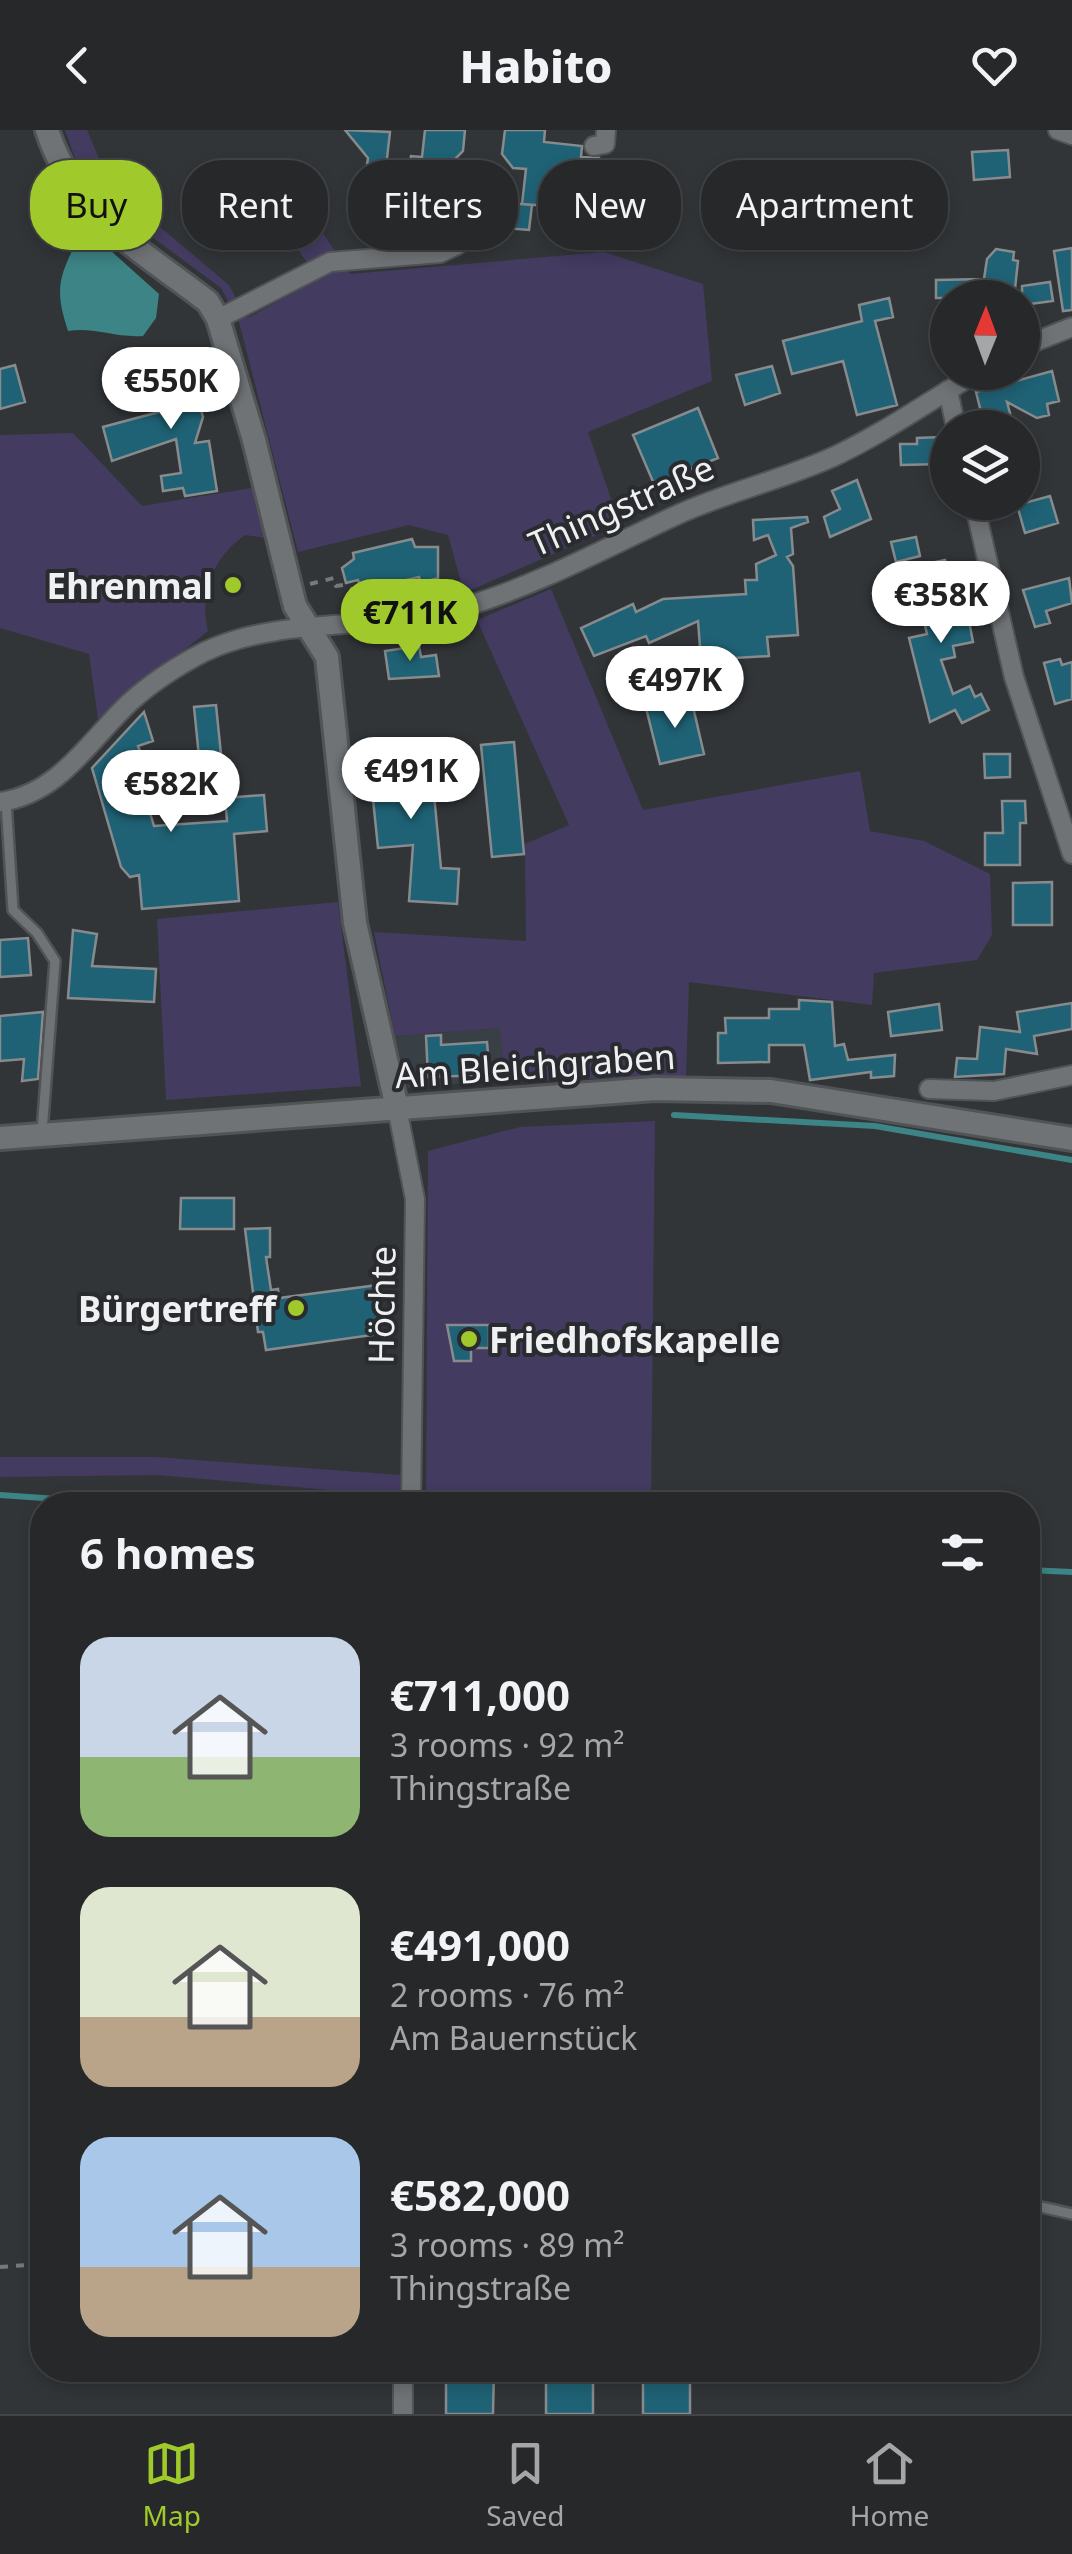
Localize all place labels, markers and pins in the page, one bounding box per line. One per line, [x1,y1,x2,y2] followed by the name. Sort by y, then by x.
[101,347,241,432] pin: €550K
[871,561,1011,646] pin: €358K
[47,562,213,609] place label: Ehrenmal
[222,574,244,596] marker: Ehrenmal
[340,579,480,664] pin: €711K
[605,646,745,731] pin: €497K
[341,737,481,822] pin: €491K
[101,750,241,835] pin: €582K
[78,1285,278,1332] place label: Bürgertreff
[285,1297,307,1319] marker: Bürgertreff
[489,1316,781,1363] place label: Friedhofskapelle
[458,1328,480,1350] marker: Friedhofskapelle

